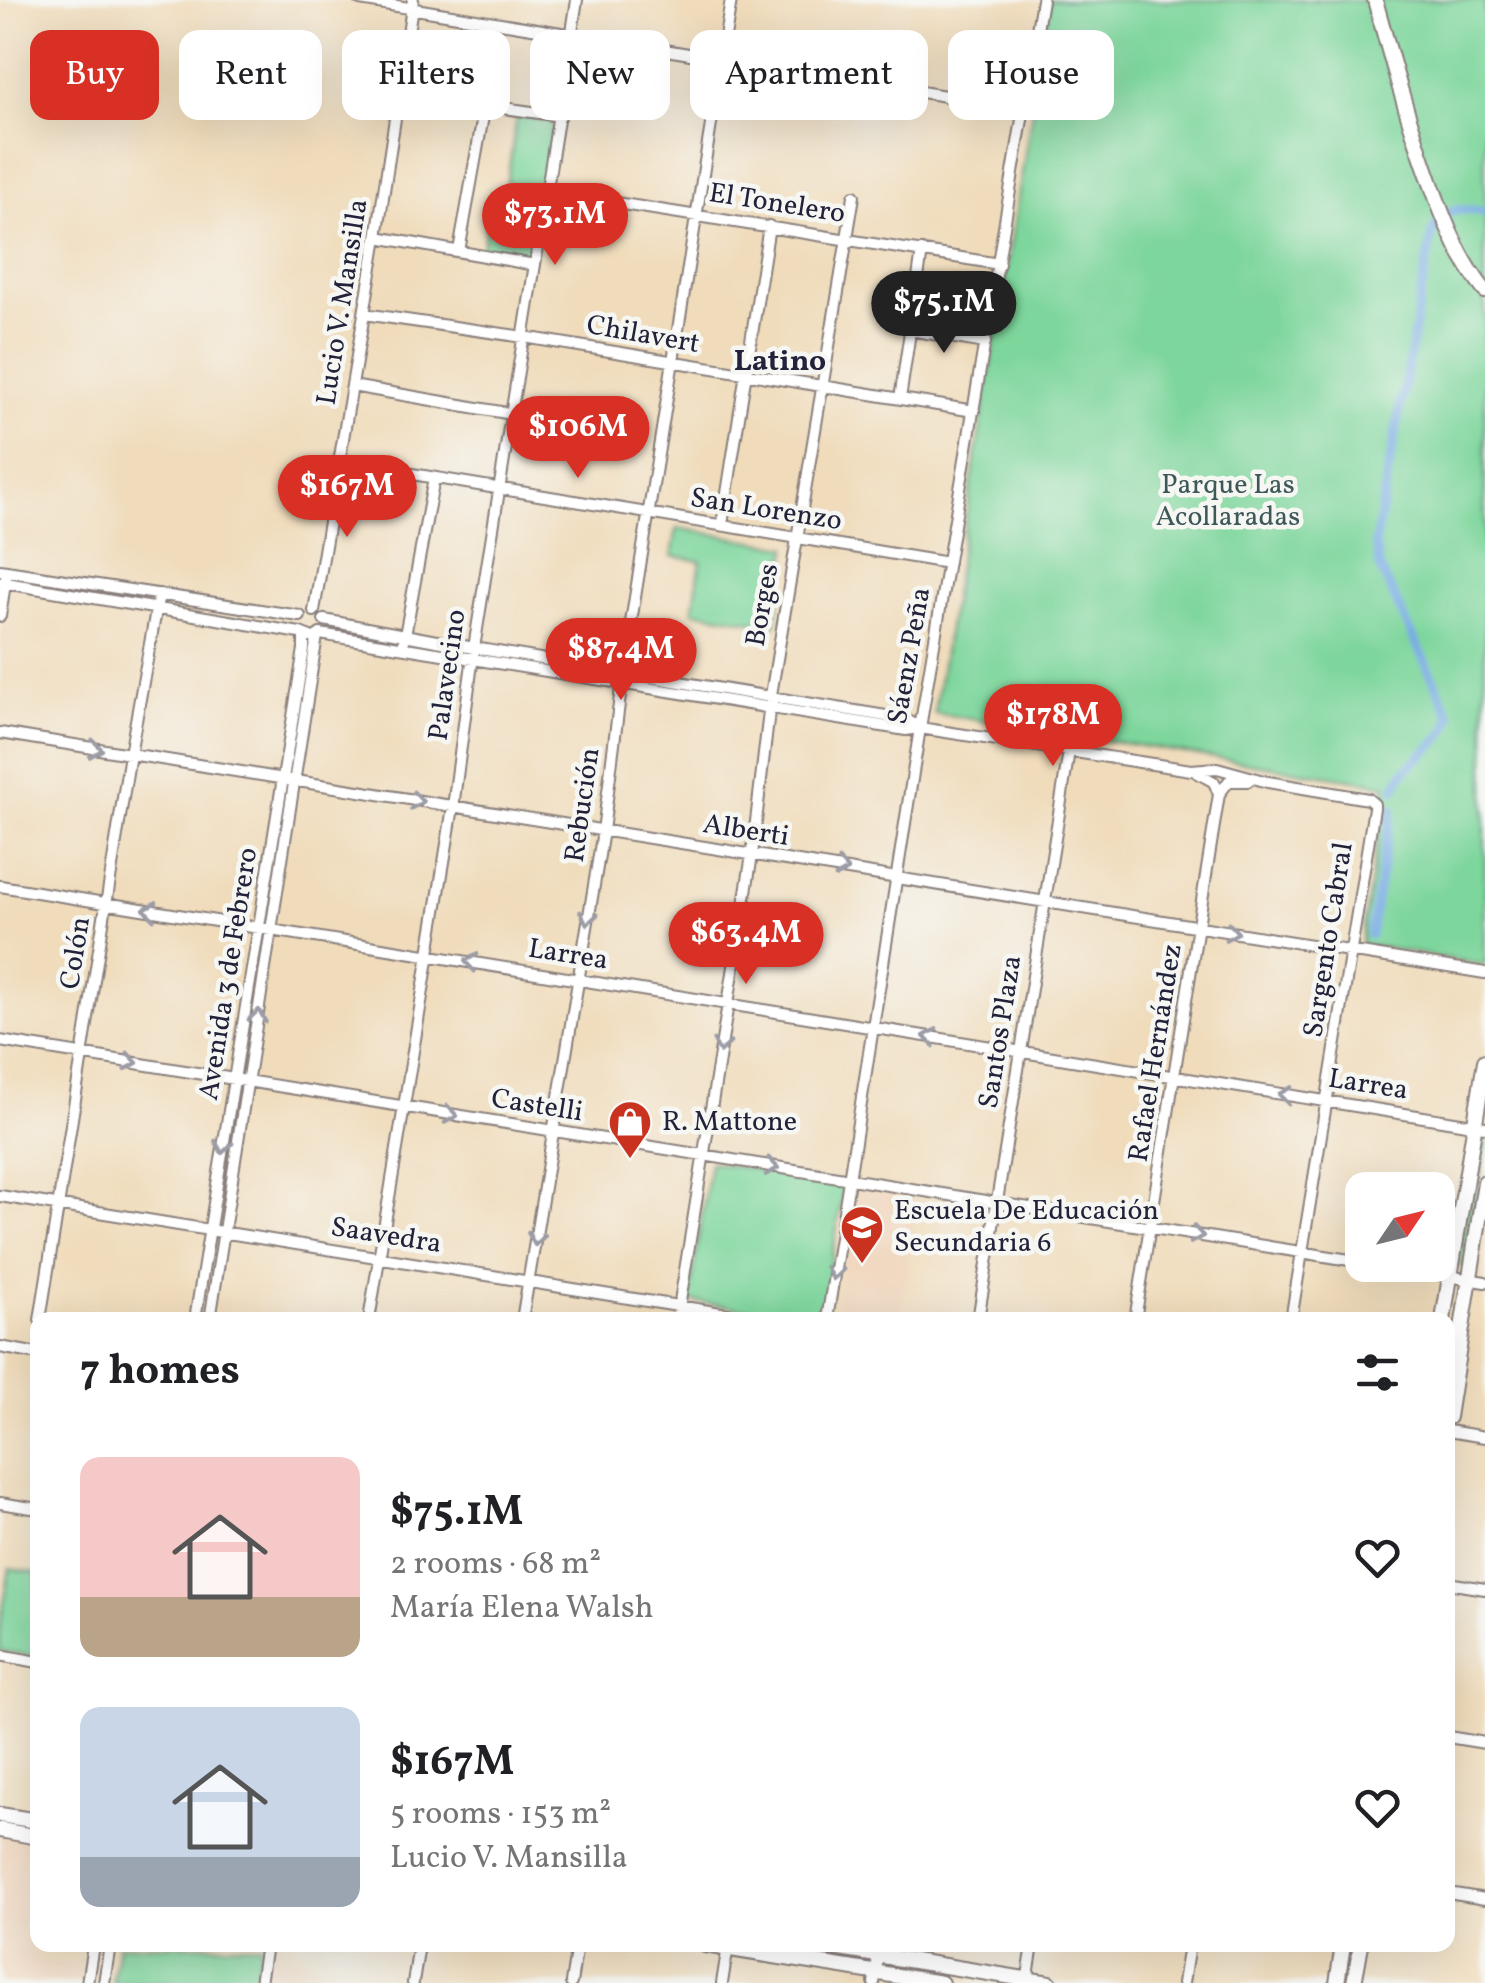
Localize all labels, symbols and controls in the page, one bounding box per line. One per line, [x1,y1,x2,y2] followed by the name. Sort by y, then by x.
[30,30,159,120] chip: Buy
[179,30,322,120] chip: Rent
[342,30,510,120] chip: Filters
[530,30,670,120] chip: New
[690,30,928,120] chip: Apartment
[948,30,1114,120] chip: House
[706,174,848,234] street label: El Tonelero
[474,183,636,268] pin: $73.1M
[504,193,606,237] text: $73.1M
[307,196,379,408] street label: Lucio V. Mansilla
[863,271,1025,356] pin: $75.1M
[893,281,995,325] text: $75.1M
[583,306,703,364] street label: Chilavert
[734,341,826,383] district label: Latino
[508,396,648,481] pin: $106M
[528,406,628,450] text: $106M
[277,455,417,540] pin: $167M
[300,465,394,509] text: $167M
[1156,466,1300,537] park label: Parque Las Acollaradas
[687,479,845,541] street label: San Lorenzo
[737,560,789,650] street label: Borges
[879,584,941,728] street label: Sáenz Peña
[420,607,476,743] street label: Palavecino
[540,618,702,703] pin: $87.4M
[568,628,674,672] text: $87.4M
[983,684,1123,769] pin: $178M
[1006,694,1100,738] text: $178M
[88,738,105,759] one-way arrow
[556,745,610,865] street label: Rebución
[409,790,425,811] one-way arrow
[700,805,792,857] street label: Alberti
[1294,840,1364,1040] street label: Sargento Cabral
[190,845,268,1103] street label: Avenida 3 de Febrero
[833,858,850,879] one-way arrow
[142,900,158,921] one-way arrow
[665,902,827,987] pin: $63.4M
[579,910,600,926] one-way arrow
[691,912,801,956] text: $63.4M
[51,914,101,992] street label: Colón
[1223,921,1240,942] one-way arrow
[525,929,611,981] street label: Larrea
[1119,941,1193,1165] street label: Rafael Hernández
[463,952,479,973] one-way arrow
[970,953,1032,1111] street label: Santos Plaza
[247,1008,268,1024] one-way arrow
[922,1027,938,1048] one-way arrow
[711,1038,732,1054] one-way arrow
[122,1051,139,1072] one-way arrow
[1325,1059,1411,1111] street label: Larrea
[488,1080,586,1132] street label: Castelli
[1277,1085,1293,1106] one-way arrow
[607,1099,653,1160] shop icon: R. Mattone
[662,1103,797,1142] place label: R. Mattone
[443,1104,460,1125] one-way arrow
[213,1138,234,1155] one-way arrow
[764,1156,781,1177] one-way arrow
[1345,1172,1455,1282] north arrow
[1345,1172,1455,1282] map controls
[894,1192,1159,1263] place label: Escuela De Educación Secundaria 6
[839,1204,885,1265] school or university icon: Escuela De Educación Secundaria 6
[328,1208,444,1264] street label: Saavedra
[1188,1224,1205,1245] one-way arrow
[526,1230,547,1247] one-way arrow
[824,1265,845,1282] one-way arrow
[80,1343,240,1402] text: 7 homes
[1350,1345,1405,1400] icon: filters
[390,1484,523,1543] text: $75.1M
[160,1497,280,1617] icon: home
[1350,1530,1405,1585] icon: heart
[390,1543,601,1587] text: 2 rooms · 68 m²
[390,1587,654,1631] text: María Elena Walsh
[390,1734,514,1793] text: $167M
[160,1747,280,1867] icon: home
[1350,1780,1405,1835] icon: heart
[390,1793,611,1837] text: 5 rooms · 153 m²
[390,1837,628,1881] text: Lucio V. Mansilla

